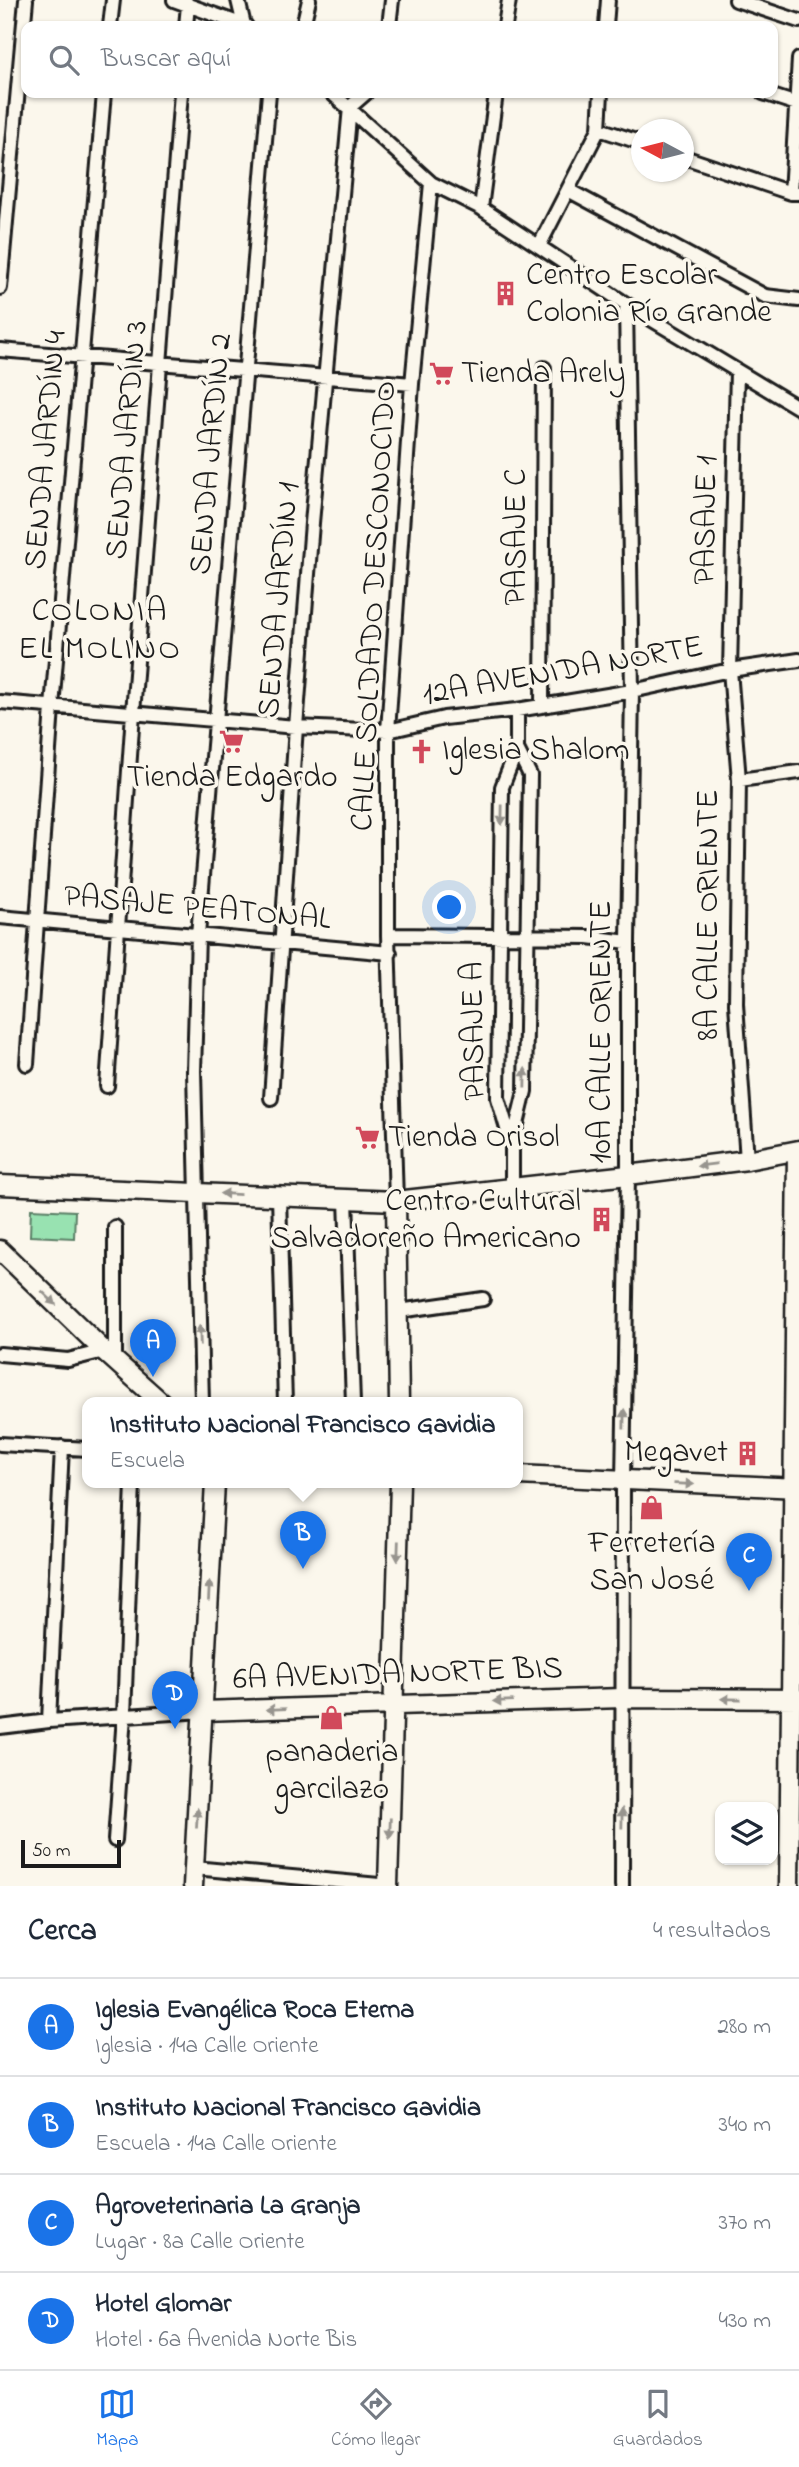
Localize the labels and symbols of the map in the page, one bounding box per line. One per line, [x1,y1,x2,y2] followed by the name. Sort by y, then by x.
[631,119,694,182] north arrow
[526,253,772,337] place label: Centro Escolar Colonia Río Grande
[492,280,520,308] building icon: Centro Escolar Colonia Río Grande
[94,319,162,561] street label: SENDA JARDÍN 3
[13,329,81,571] street label: SENDA JARDÍN 4
[178,331,246,577] street label: SENDA JARDÍN 2
[461,351,626,398] place label: Tienda Arely
[427,360,455,388] supermarket icon: Tienda Arely
[340,380,410,832] street label: CALLE SOLDADO DESCONOCIDO
[682,455,732,585] street label: PASAJE 1
[494,468,541,606] street label: PASAJE C
[246,480,314,720] street label: SENDA JARDÍN 1
[18,588,182,674] district label: COLONIA EL MOLINO
[419,624,707,720] street label: 12A AVENIDA NORTE
[218,728,246,756] supermarket icon: Tienda Edgardo
[442,728,630,775] place label: Iglesia Shalom
[408,737,436,765] church icon: Iglesia Shalom
[126,755,338,802] place label: Tienda Edgardo
[686,789,733,1041] street label: 8A CALLE ORIENTE
[496,804,508,826] one-way arrow
[62,874,333,944] street label: PASAJE PEATONAL
[432,890,466,924] your location
[579,900,626,1164] street label: 10A CALLE ORIENTE
[450,961,500,1101] street label: PASAJE A
[519,1067,531,1089] one-way arrow
[388,1115,560,1162] place label: Tienda Orisol
[354,1124,382,1152] supermarket icon: Tienda Orisol
[696,1160,718,1171] one-way arrow
[270,1179,581,1263] place label: Centro Cultural Salvadoreño Americano
[219,1189,241,1200] one-way arrow
[587,1206,615,1234] building icon: Centro Cultural Salvadoreño Americano
[40,1289,57,1305] one-way arrow
[130,1319,176,1377] pin: A
[195,1323,206,1345] one-way arrow
[618,1408,630,1430] one-way arrow
[624,1430,728,1477] place label: Megavet
[734,1439,762,1467] building icon: Megavet
[673,1478,695,1489] one-way arrow
[638,1494,666,1522] shop icon: Ferretería San José
[280,1511,326,1569] pin: B
[587,1521,716,1605] place label: Ferretería San José
[726,1533,772,1591] pin: C
[392,1541,403,1563] one-way arrow
[204,1579,215,1601] one-way arrow
[232,1646,564,1704] street label: 6A AVENIDA NORTE BIS
[152,1671,198,1729] pin: D
[720,1693,742,1705] one-way arrow
[492,1696,514,1707] one-way arrow
[265,1703,287,1714] one-way arrow
[318,1703,346,1731] shop icon: panaderia garcilazo
[265,1730,399,1814] place label: panaderia garcilazo
[192,1807,203,1829] one-way arrow
[616,1807,628,1829] one-way arrow
[384,1817,395,1839] one-way arrow
[21,1837,121,1869] scale bar

